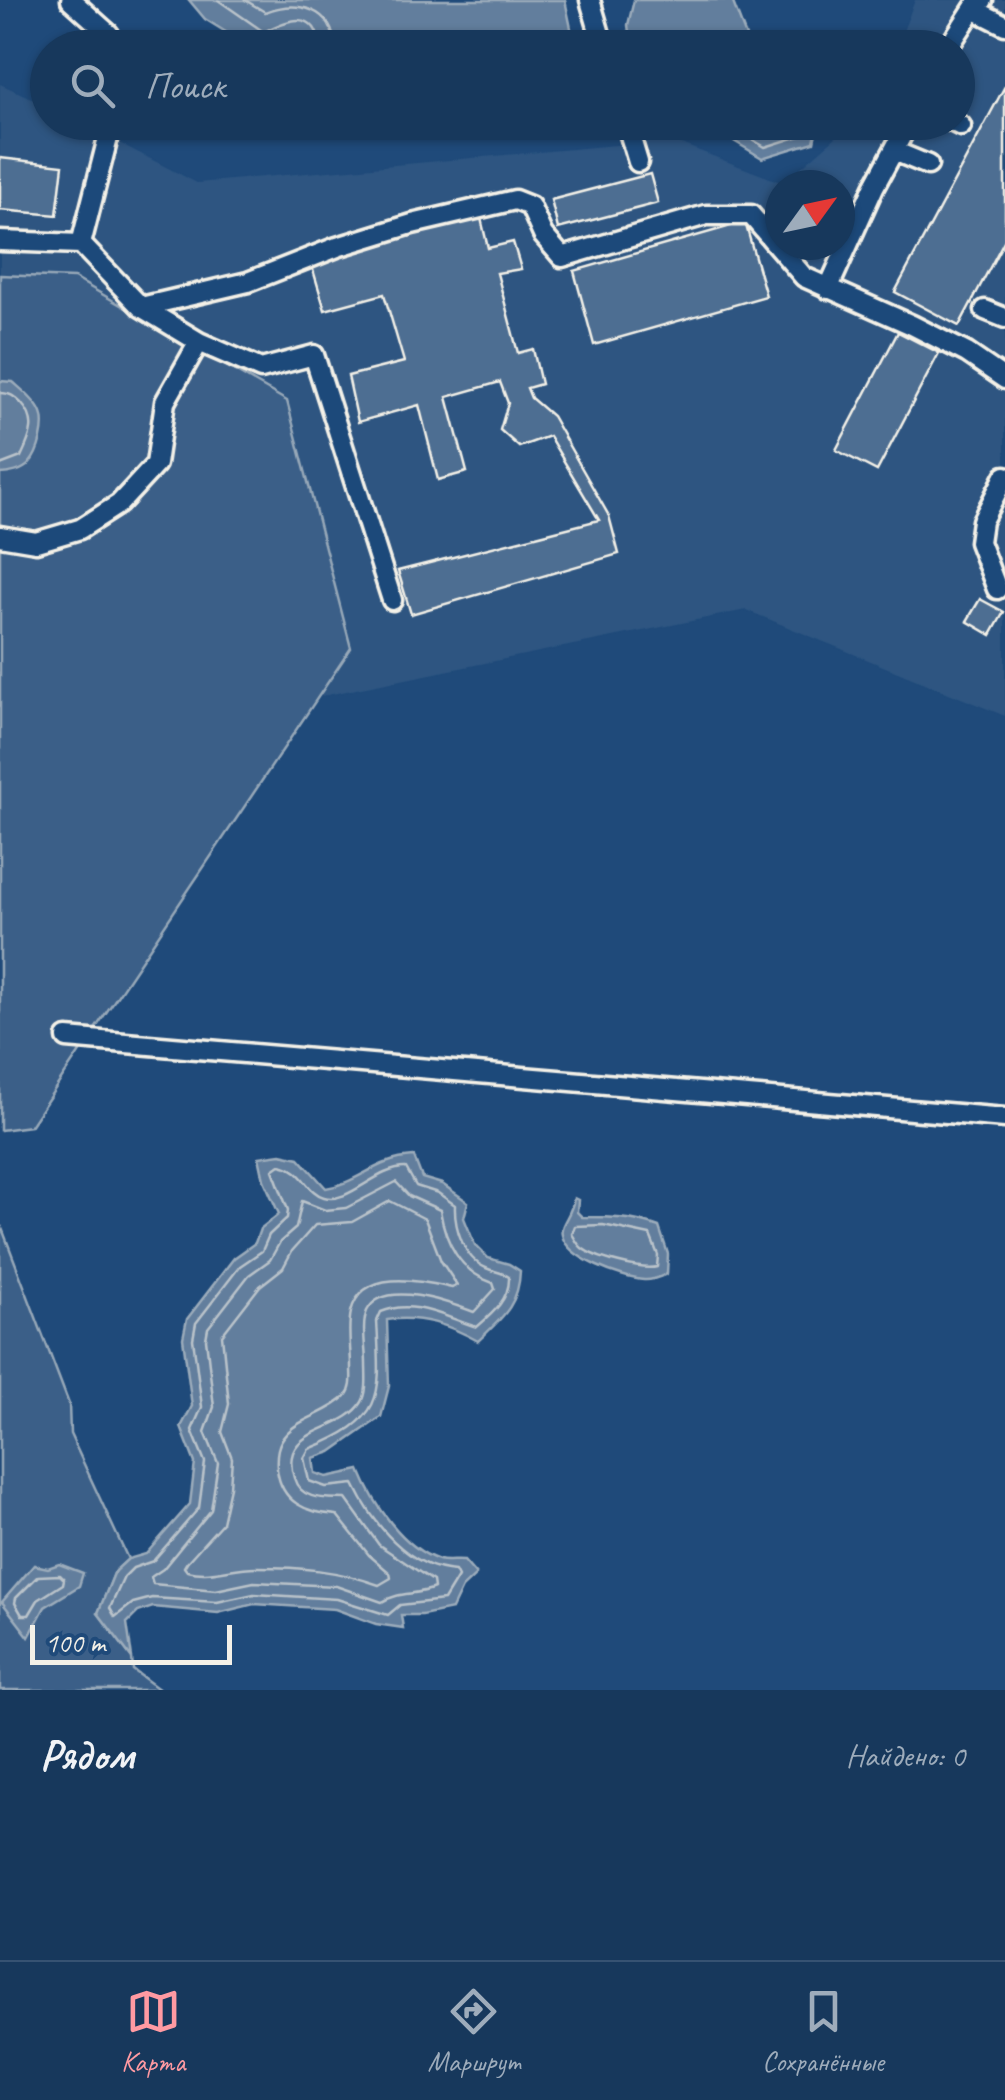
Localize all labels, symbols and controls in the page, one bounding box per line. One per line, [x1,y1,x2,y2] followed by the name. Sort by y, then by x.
[30,30,975,140] search box
[65,58,120,113] icon: search
[145,62,225,109] text: Поиск
[765,170,855,260] north arrow
[30,1620,232,1664] scale bar
[45,1625,105,1660] text: 100 m
[40,1729,134,1782] text: Рядом
[846,1735,965,1776] text: Найдено: 0
[121,1984,185,2079] tab: Карта
[428,1984,520,2079] tab: Маршрут
[762,1984,884,2079] tab: Сохранённые

